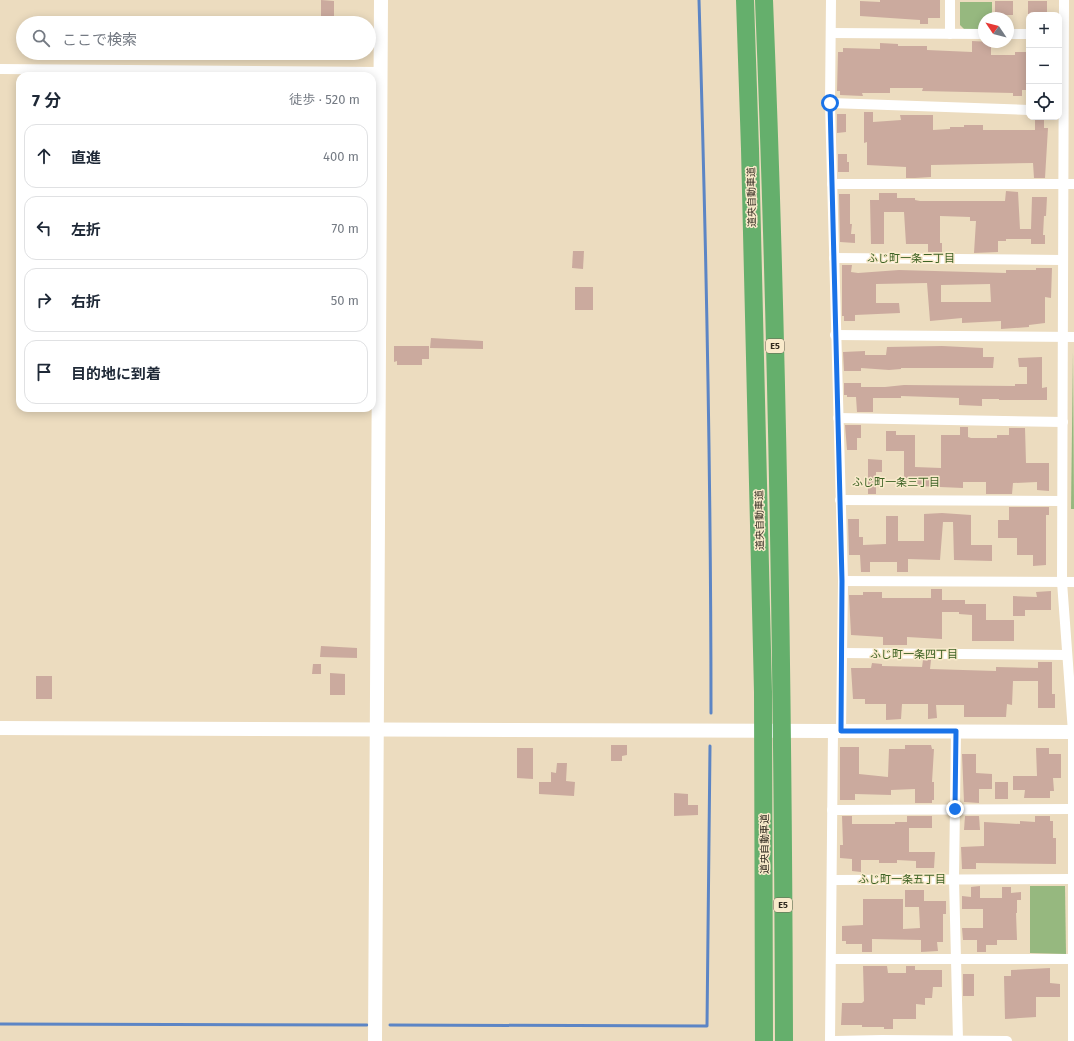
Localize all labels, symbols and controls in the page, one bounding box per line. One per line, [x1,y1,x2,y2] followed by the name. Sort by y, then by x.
[978,12,1014,48] north arrow
[1026,12,1062,120] map controls
[1026,12,1062,48] button: +
[16,16,376,60] search box
[30,27,52,49] icon: search
[62,31,137,49] text: ここで検索
[1026,48,1062,84] button: −
[1026,84,1062,120] button: locate
[32,90,61,111] text: 7 分
[289,92,360,107] text: 徒歩 · 520 m
[821,94,839,112] route start
[33,145,55,167] icon: ahead
[71,149,101,167] text: 直進
[323,149,359,164] text: 400 m
[745,167,759,227] street label: 道央自動車道
[33,217,55,239] icon: left
[71,221,101,239] text: 左折
[332,221,359,236] text: 70 m
[867,252,955,265] district label: ふじ町一条二丁目
[33,289,55,311] icon: right
[71,293,101,311] text: 右折
[331,293,359,308] text: 50 m
[766,339,784,353] road number: E5
[33,361,55,383] icon: arrive
[71,365,161,383] text: 目的地に到着
[852,476,940,489] district label: ふじ町一条三丁目
[753,490,767,550] street label: 道央自動車道
[870,648,958,661] district label: ふじ町一条四丁目
[946,800,964,818] route end
[759,814,771,874] street label: 道央自動車道
[858,873,946,886] district label: ふじ町一条五丁目
[774,898,792,912] road number: E5

